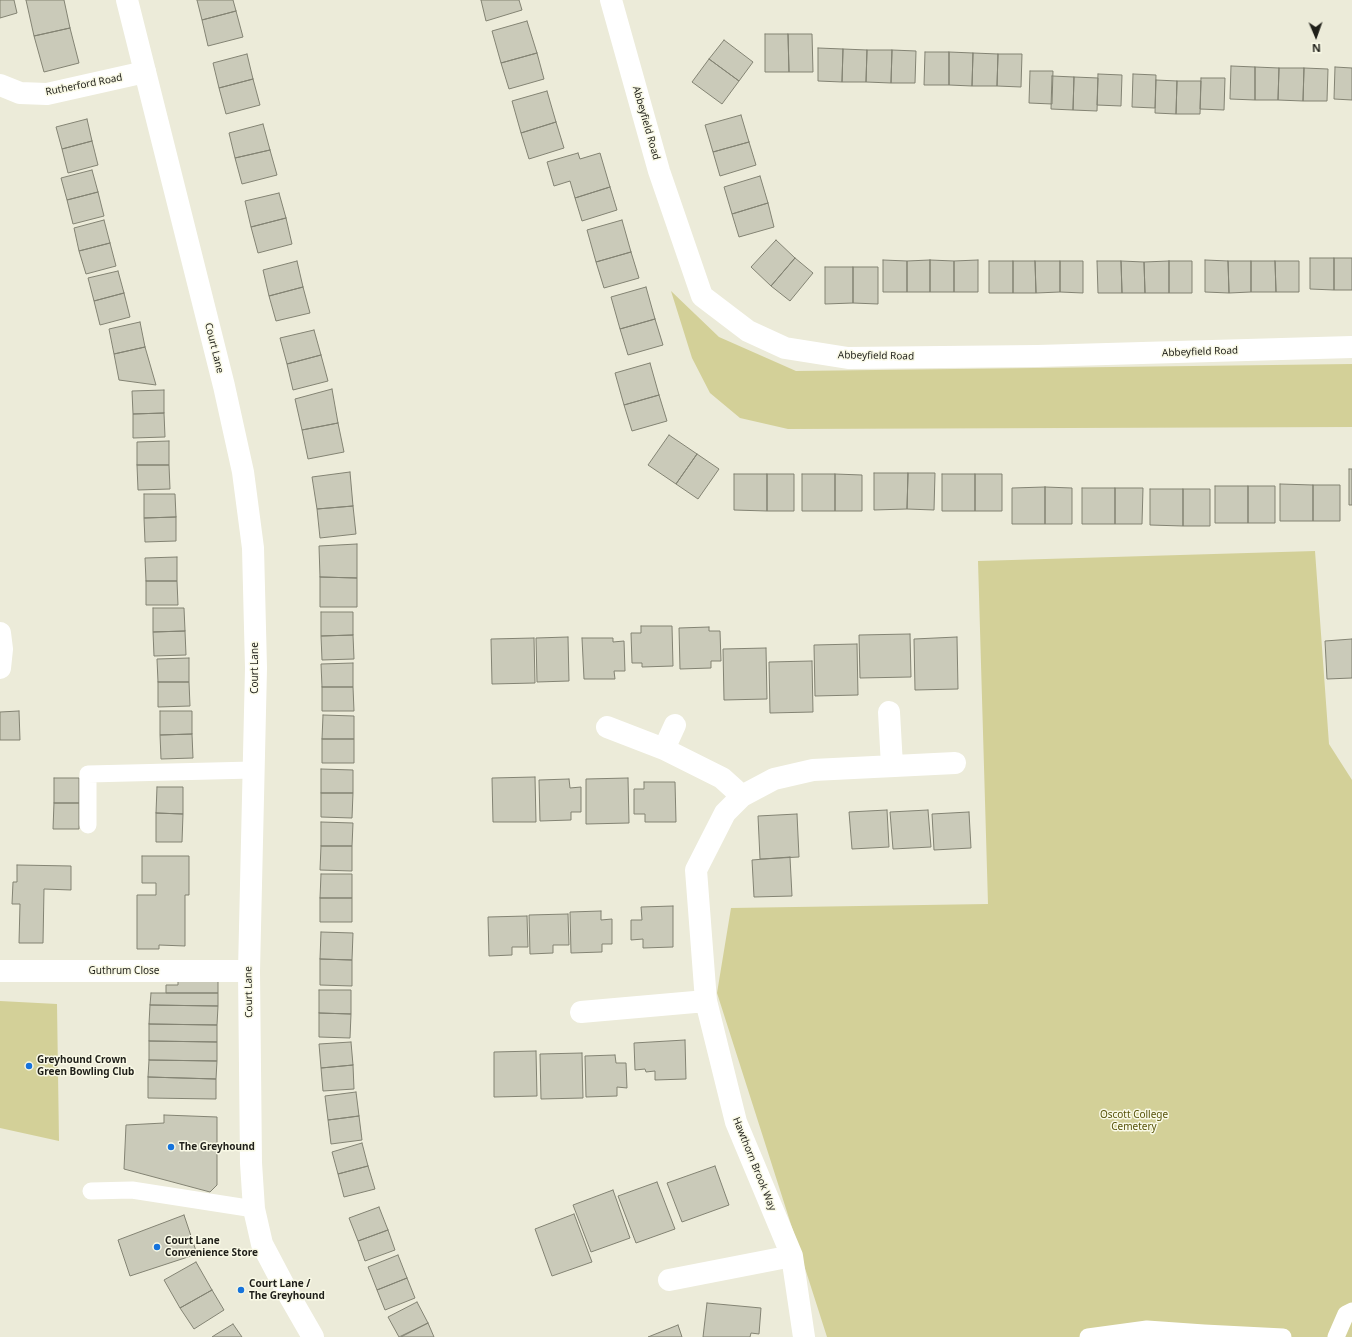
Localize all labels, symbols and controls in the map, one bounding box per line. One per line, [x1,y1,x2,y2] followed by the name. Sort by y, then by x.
[1296,16,1336,56] north arrow
[1312,41,1321,56] text: N
[44,72,124,98] street label: Rutherford Road
[630,85,662,161] street label: Abbeyfield Road
[202,322,226,374] street label: Court Lane
[1162,345,1238,359] street label: Abbeyfield Road
[838,349,914,363] street label: Abbeyfield Road
[249,642,261,694] street label: Court Lane
[89,965,159,977] street label: Guthrum Close
[243,966,255,1018] street label: Court Lane
[37,1054,134,1078] place label: Greyhound Crown Green Bowling Club
[24,1061,34,1071] marker: Greyhound Crown Green Bowling Club
[1100,1109,1168,1132] park label: Oscott College Cemetery
[730,1115,778,1213] street label: Hawthorn Brook Way
[179,1141,255,1153] place label: The Greyhound
[166,1142,176,1152] marker: The Greyhound
[165,1235,258,1258] place label: Court Lane Convenience Store
[152,1242,162,1252] marker: Court Lane Convenience Store
[249,1278,325,1302] place label: Court Lane / The Greyhound
[236,1285,246,1295] marker: Court Lane / The Greyhound

